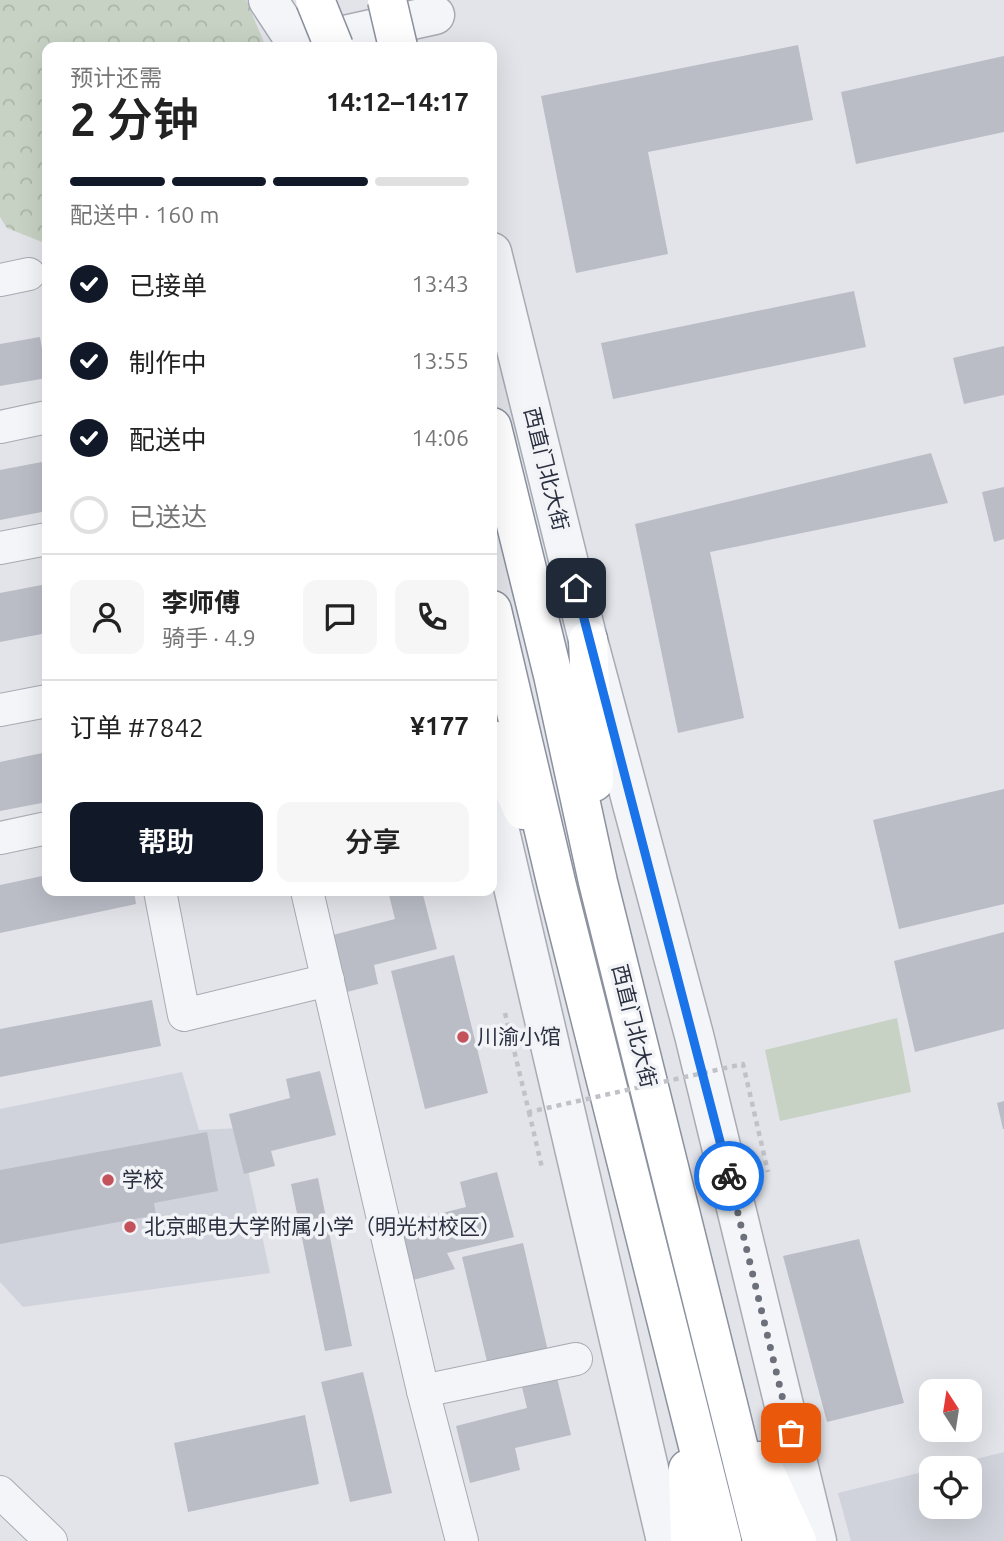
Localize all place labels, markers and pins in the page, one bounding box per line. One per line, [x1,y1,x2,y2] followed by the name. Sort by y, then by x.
[546,558,606,618] pin
[477,1024,561,1048] place label: 川渝小馆
[455,1029,471,1045] marker: 川渝小馆
[122,1167,164,1191] place label: 学校
[100,1172,116,1188] marker: 学校
[144,1214,501,1238] place label: 北京邮电大学附属小学（明光村校区）
[122,1219,138,1235] marker: 北京邮电大学附属小学（明光村校区）
[761,1403,821,1463] pin

